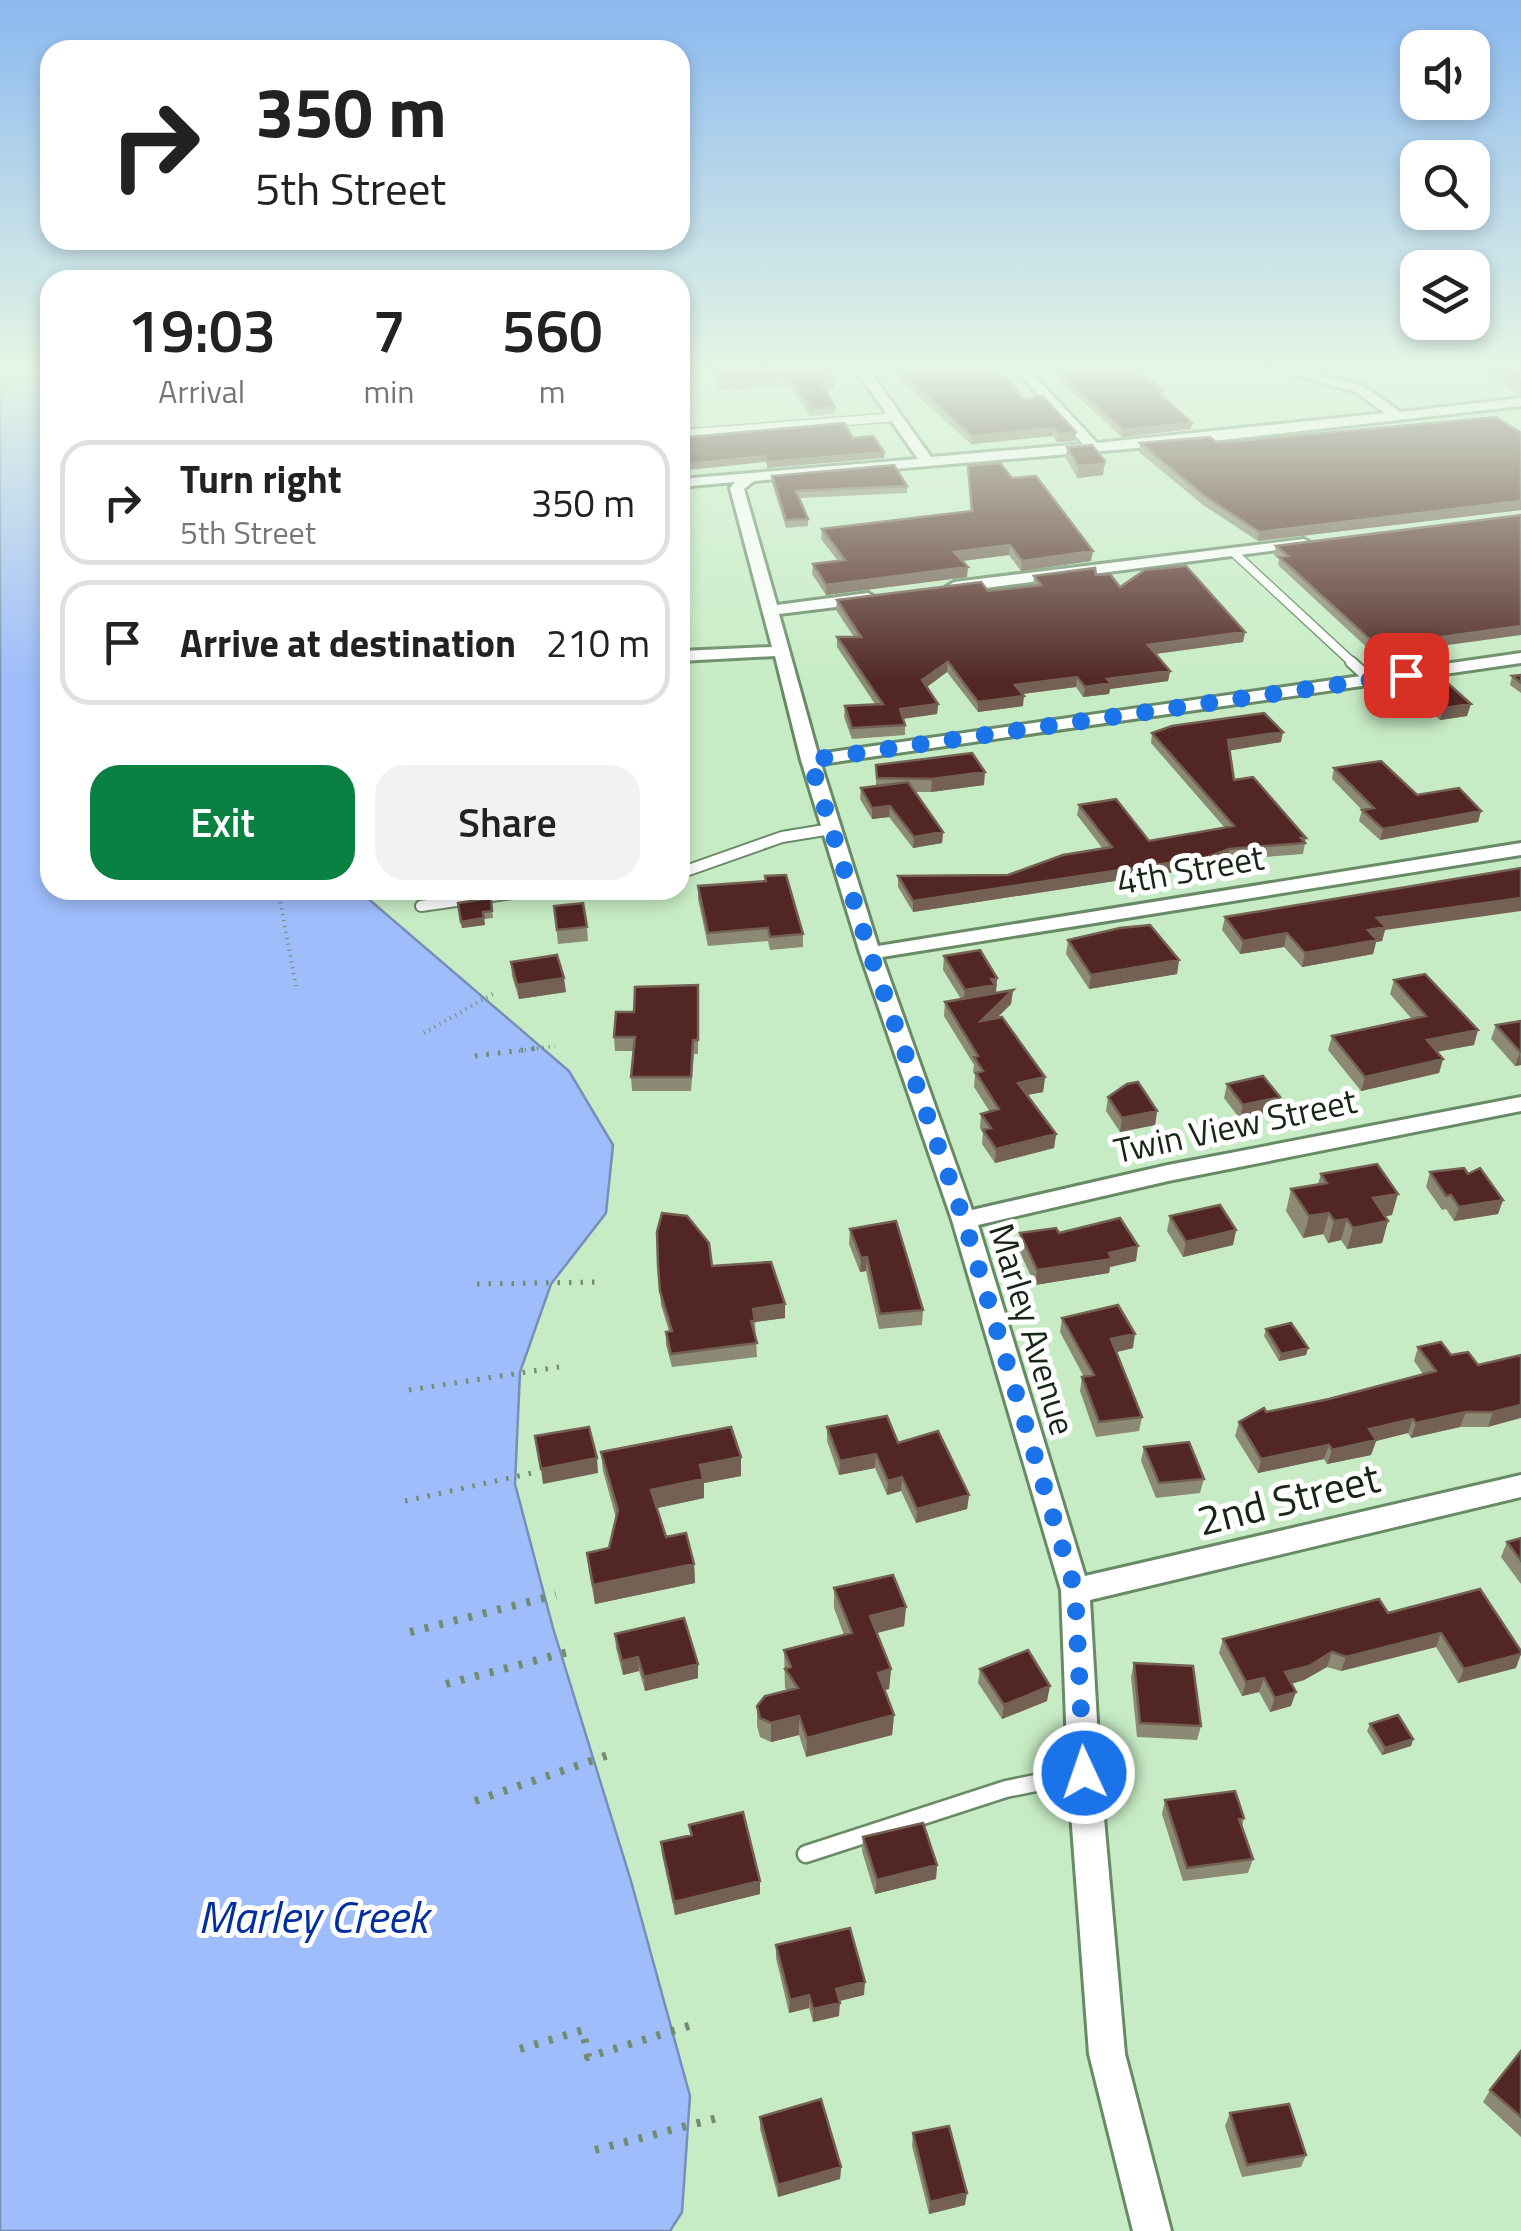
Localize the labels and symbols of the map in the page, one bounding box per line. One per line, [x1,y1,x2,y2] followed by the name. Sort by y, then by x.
[1364,633,1449,718] pin
[1112,830,1268,908] street label: 4th Street
[1109,1073,1361,1177] street label: Twin View Street
[975,1217,1091,1441] street label: Marley Avenue
[1190,1444,1386,1552] street label: 2nd Street
[1032,1721,1136,1825] position arrow
[198,1882,433,1950] water label: Marley Creek

